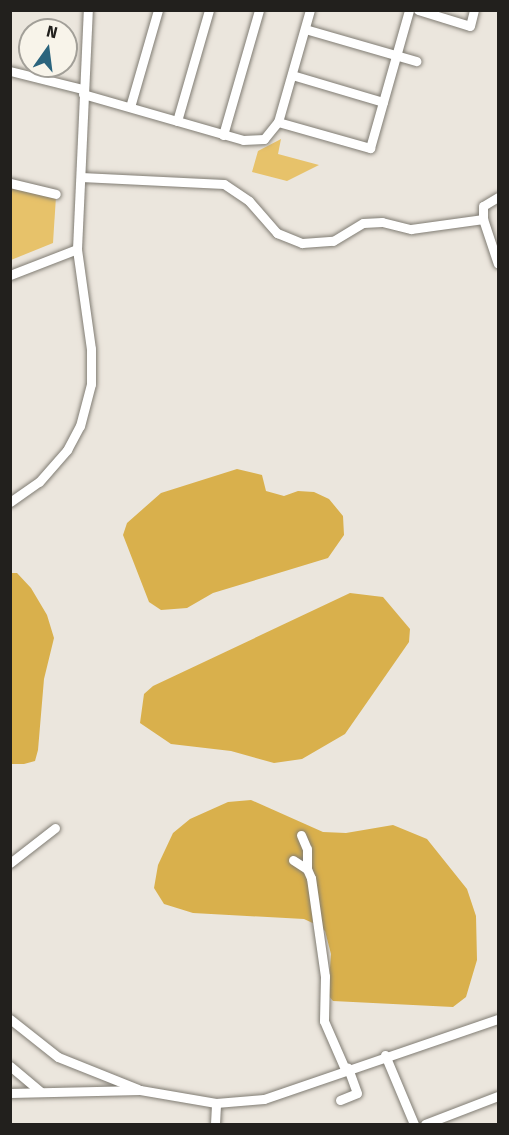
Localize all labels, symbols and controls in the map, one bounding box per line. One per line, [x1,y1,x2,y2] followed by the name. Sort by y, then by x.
[18,18,78,78] north arrow
[45,21,59,42] text: N

